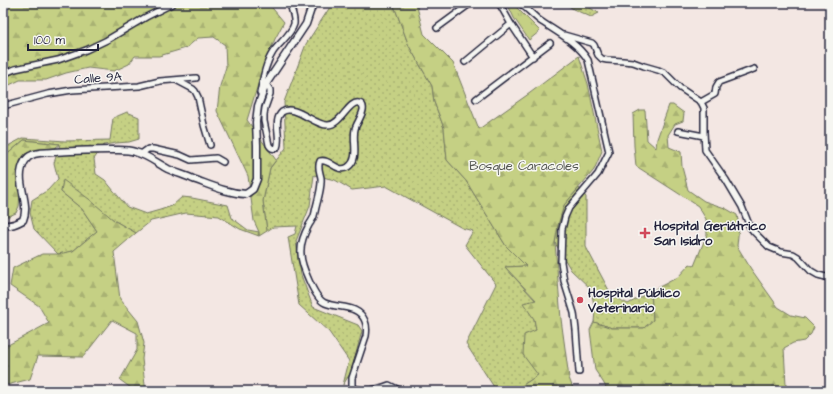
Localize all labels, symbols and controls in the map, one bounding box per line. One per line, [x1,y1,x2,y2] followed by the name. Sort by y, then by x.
[28,26,98,52] scale bar
[34,32,65,49] text: 100 m
[73,67,123,89] street label: Calle 9A
[469,157,579,175] park label: Bosque Caracoles
[653,217,766,250] place label: Hospital Geriátrico San Isidro
[639,227,651,239] marker: Hospital Geriátrico San Isidro
[587,284,680,317] place label: Hospital Público Veterinario
[575,295,585,305] marker: Hospital Público Veterinario

